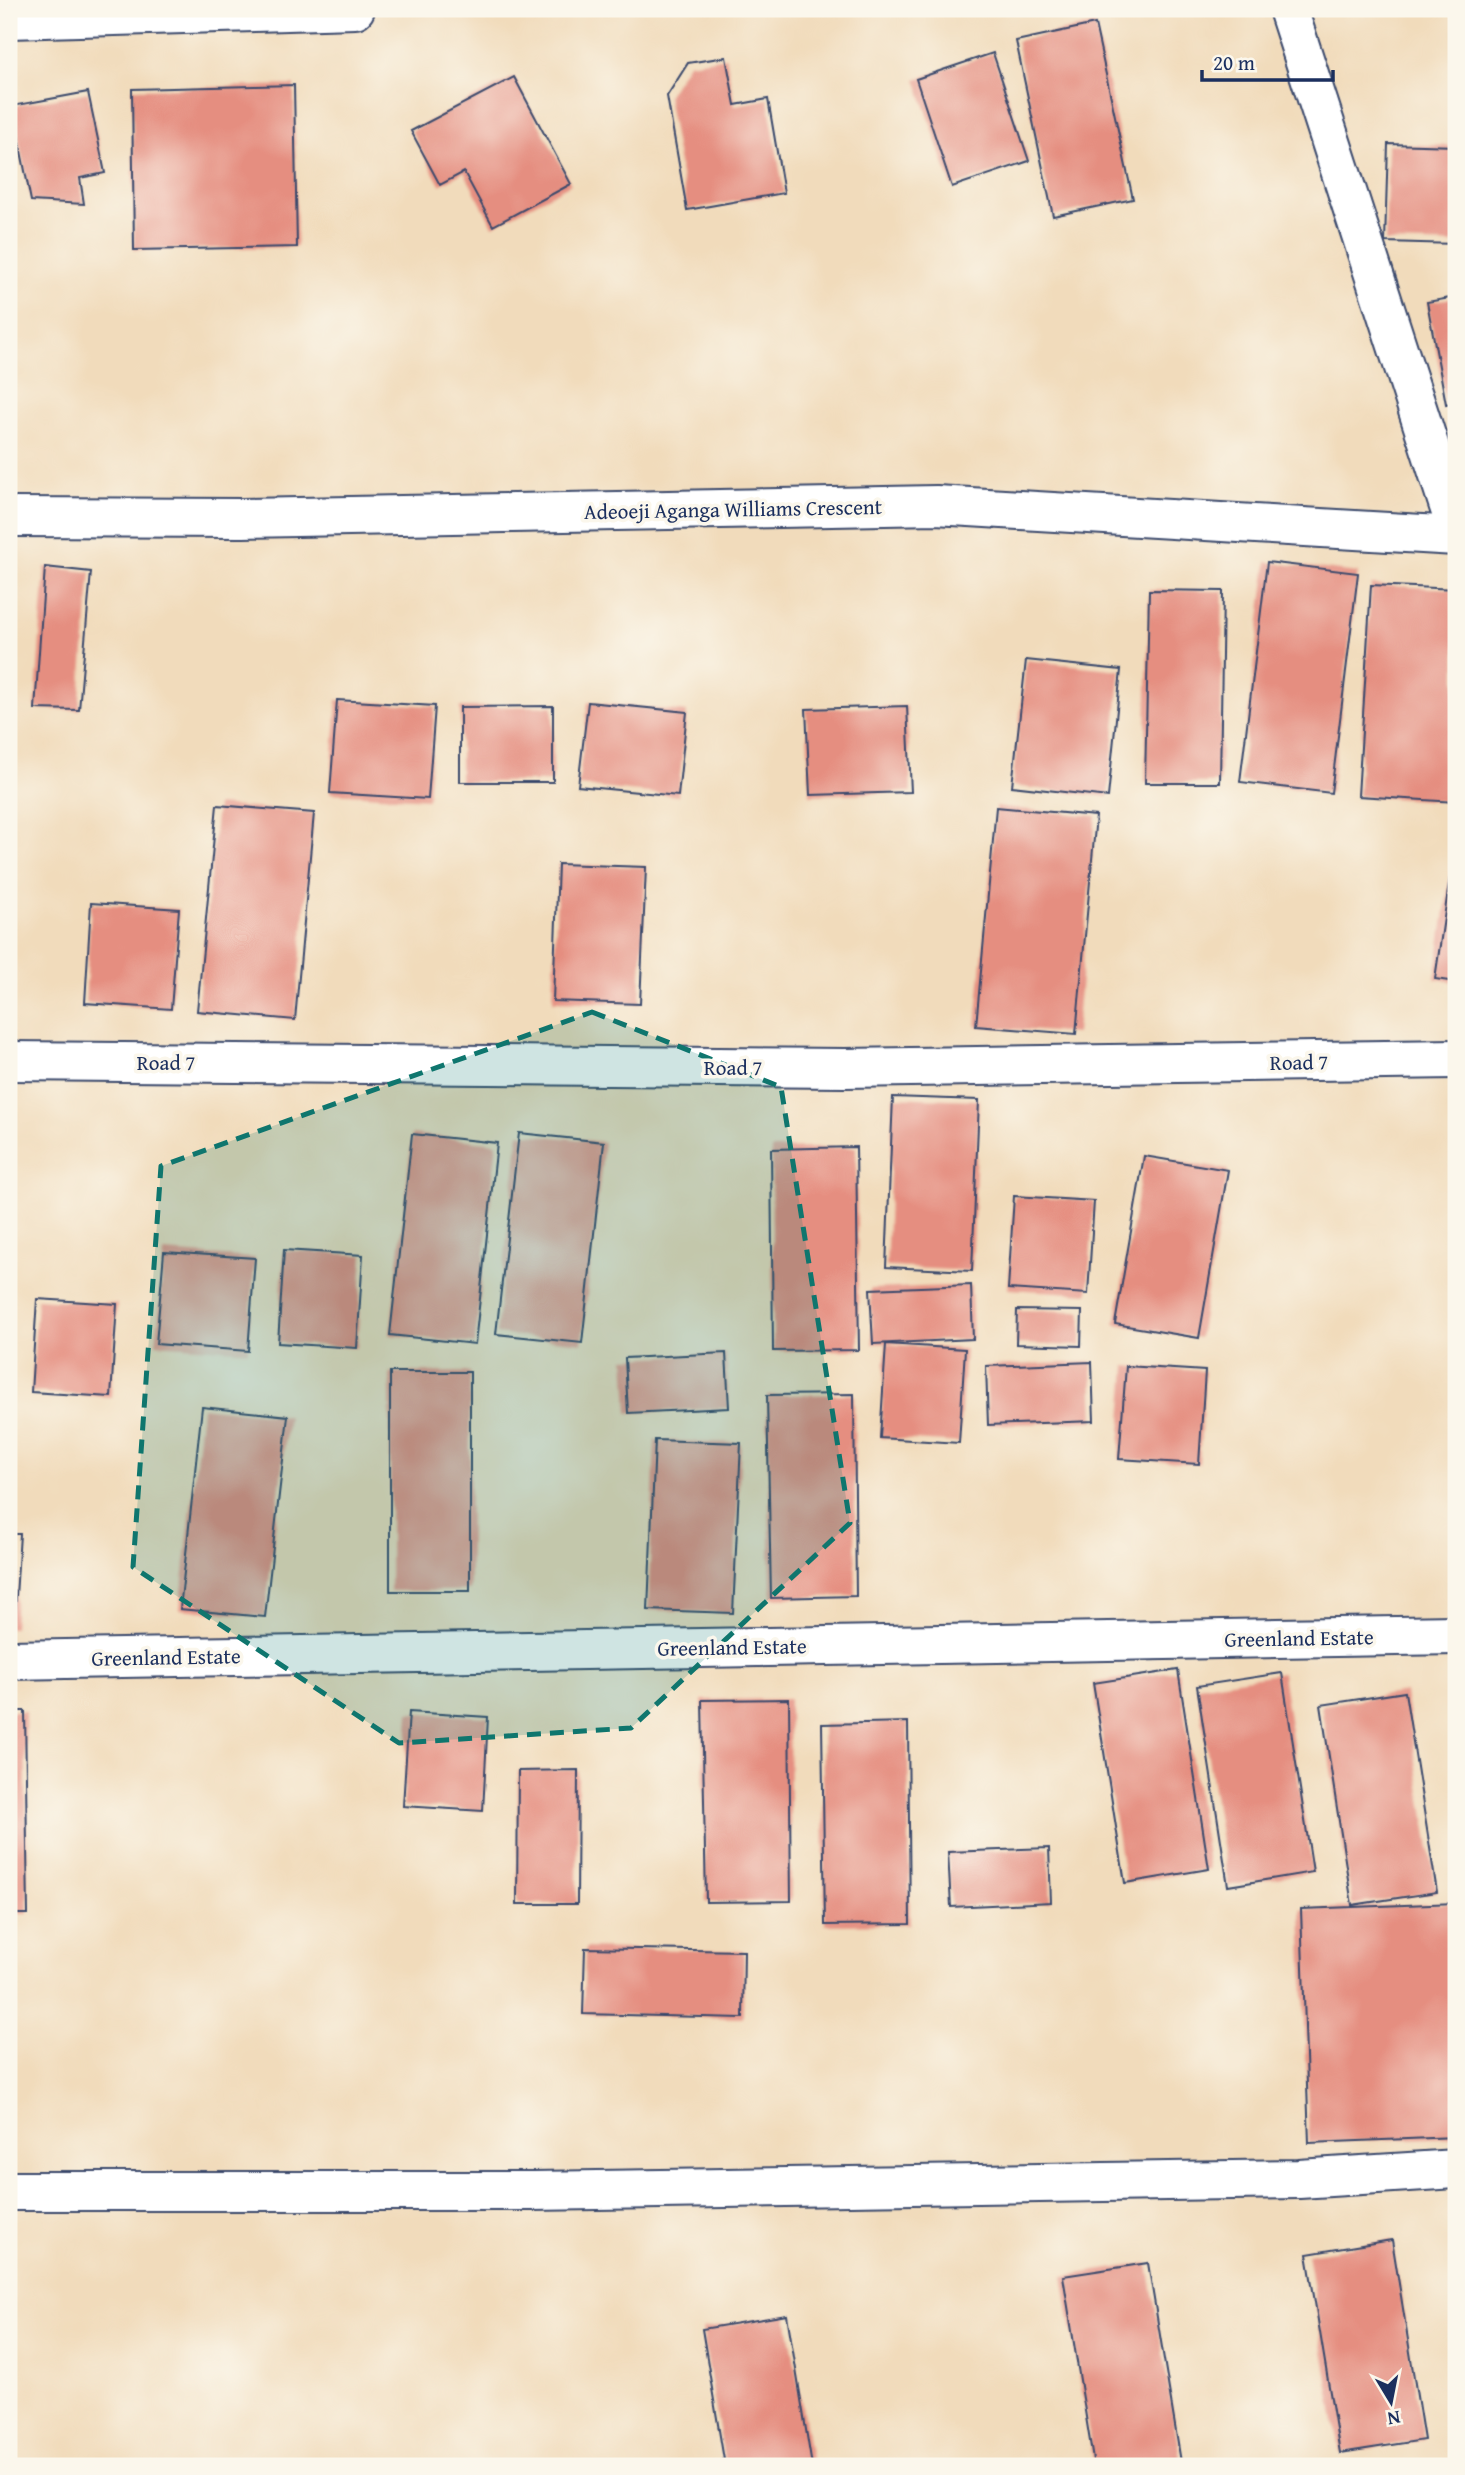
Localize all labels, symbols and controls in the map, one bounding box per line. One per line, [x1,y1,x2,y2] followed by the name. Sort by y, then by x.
[1202,38,1334,82] scale bar
[1213,47,1255,78] text: 20 m
[584,491,883,527] street label: Adeoeji Aganga Williams Crescent
[1269,1046,1329,1078] street label: Road 7
[137,1047,195,1078] street label: Road 7
[704,1052,762,1083] street label: Road 7
[1224,1621,1374,1655] street label: Greenland Estate
[657,1630,807,1664] street label: Greenland Estate
[91,1640,241,1674] street label: Greenland Estate
[1356,2366,1426,2436] north arrow
[1385,2404,1403,2434] text: N

